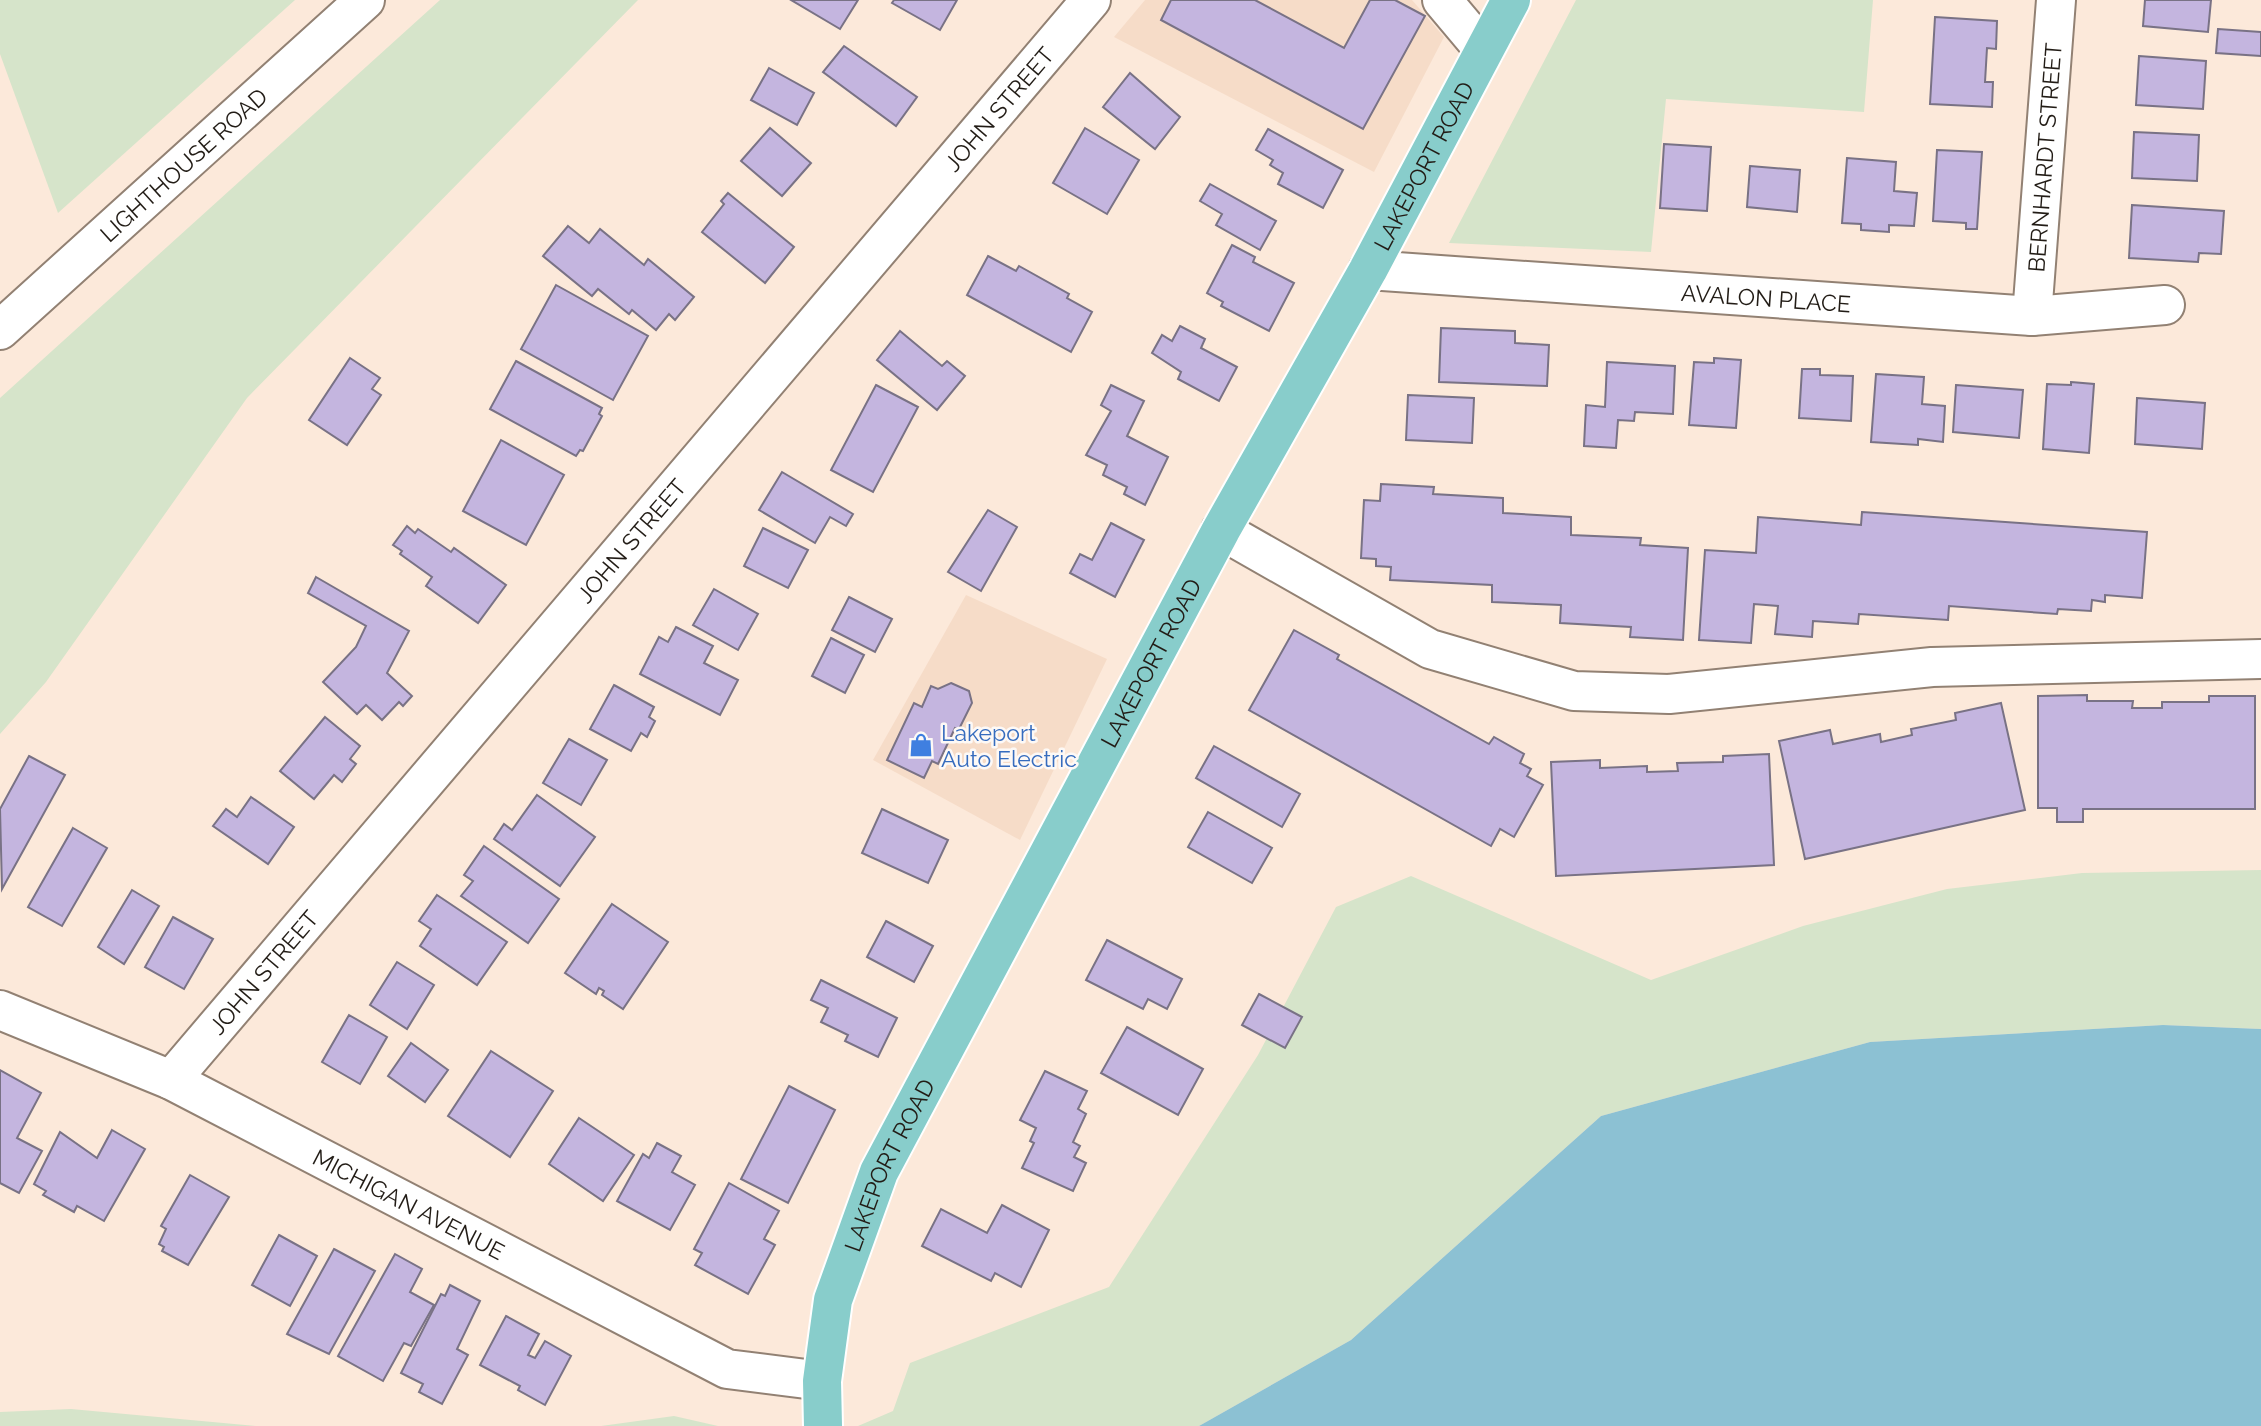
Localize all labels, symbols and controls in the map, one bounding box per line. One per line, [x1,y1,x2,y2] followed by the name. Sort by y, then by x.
[938,41,1059,176] street label: JOHN STREET
[2022,42,2066,273] street label: BERNHARDT STREET
[1368,77,1479,255] street label: LAKEPORT ROAD
[94,82,272,247] street label: LIGHTHOUSE ROAD
[1680,278,1852,317] street label: AVALON PLACE
[571,473,691,608] street label: JOHN STREET
[1094,574,1206,752] street label: LAKEPORT ROAD
[941,719,1077,772] place label: Lakeport Auto Electric
[907,731,935,759] shop icon: Lakeport Auto Electric
[203,905,323,1039] street label: JOHN STREET
[838,1074,940,1255] street label: LAKEPORT ROAD
[309,1143,509,1265] street label: MICHIGAN AVENUE

